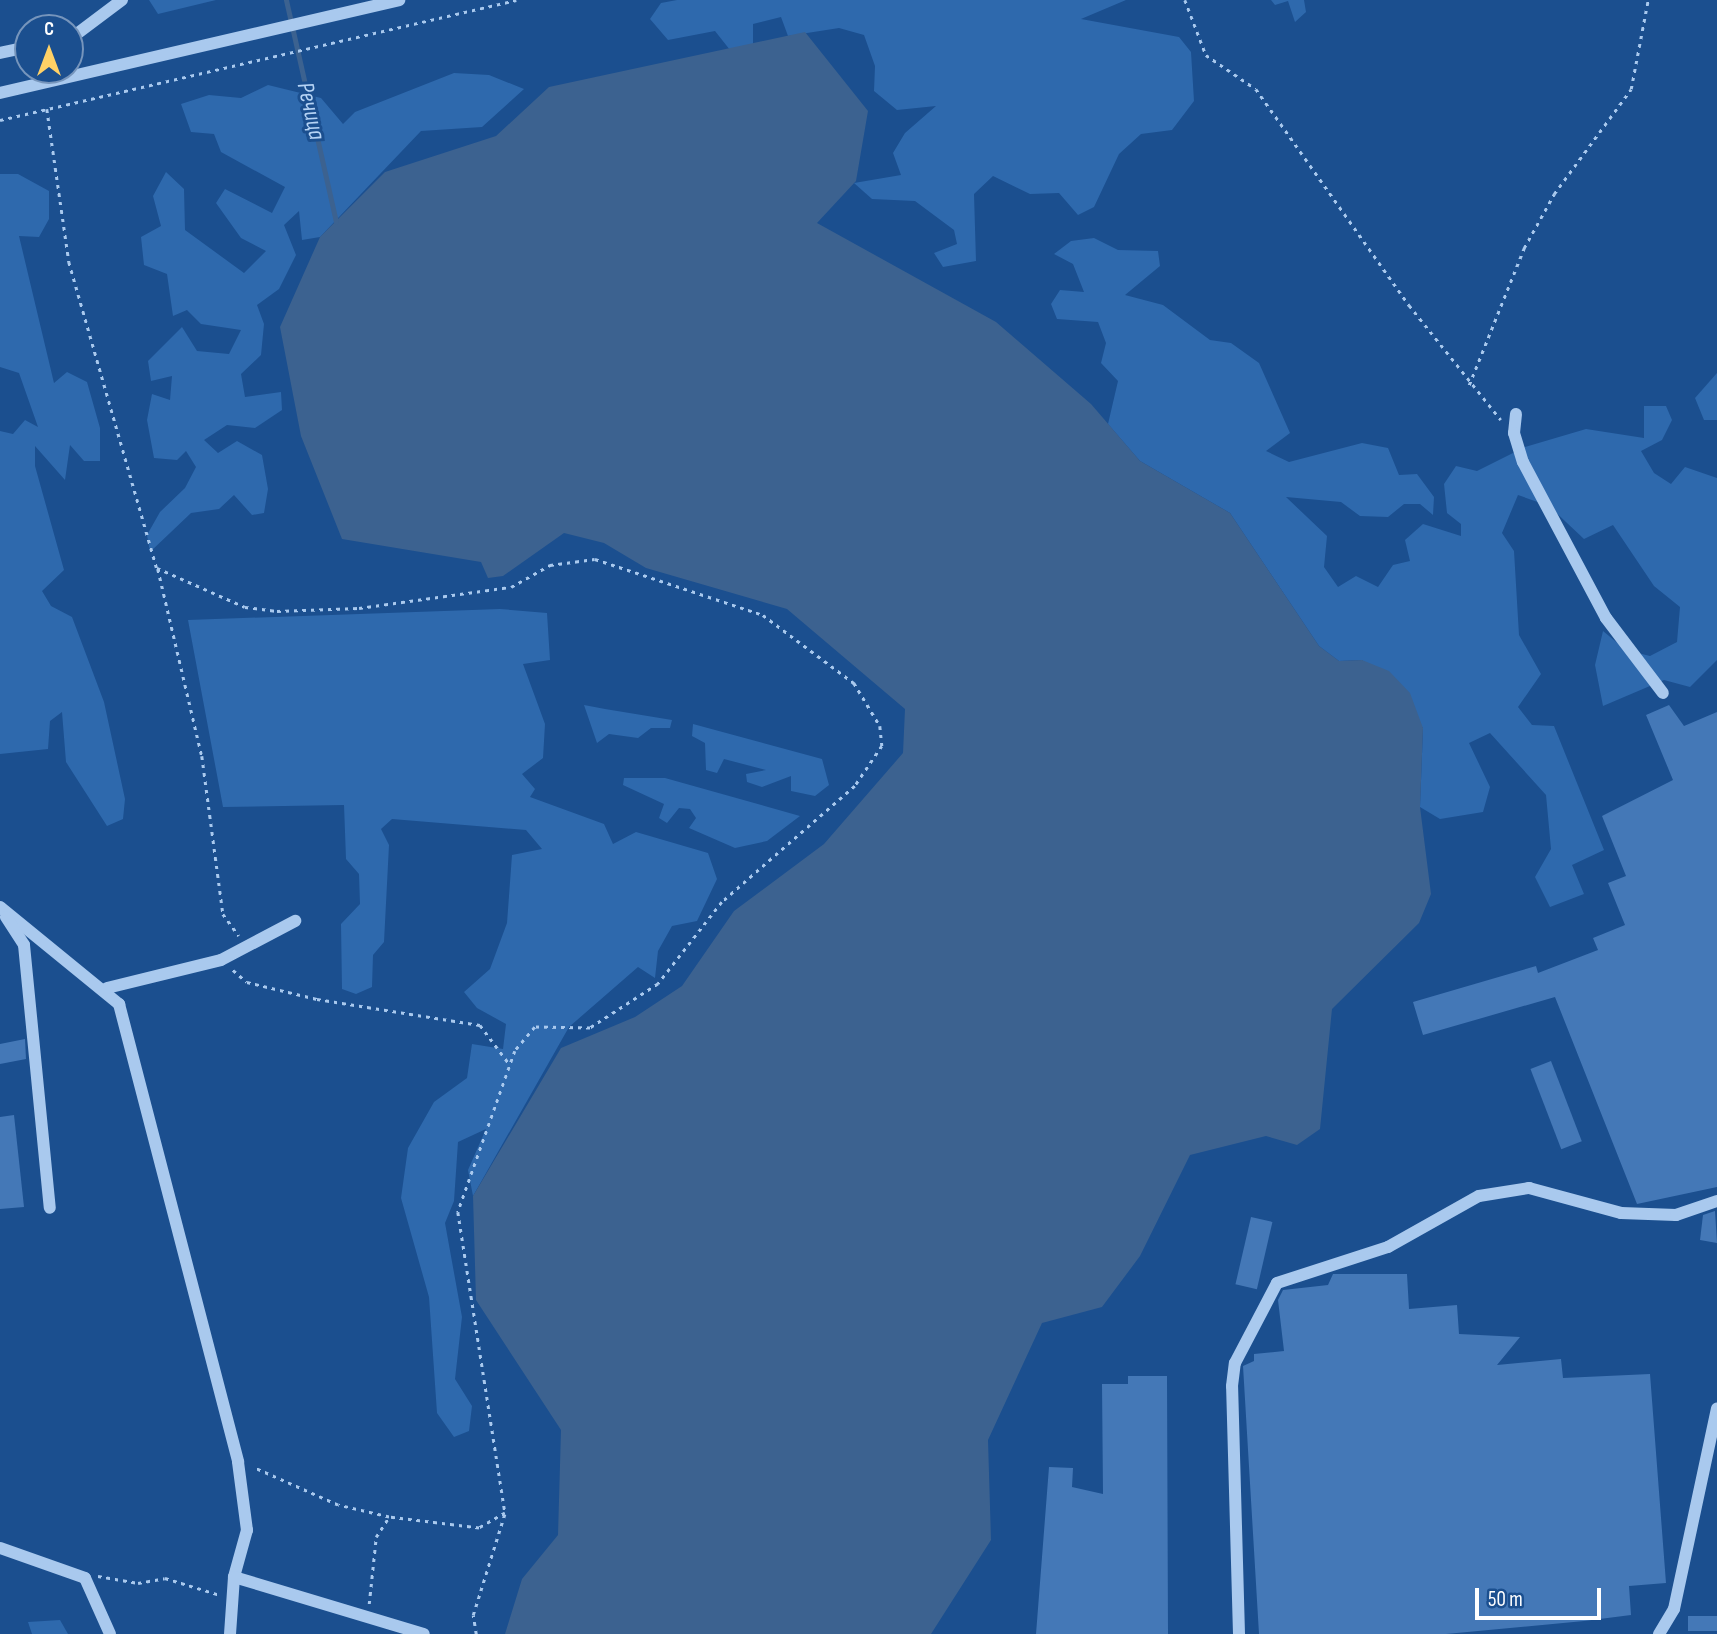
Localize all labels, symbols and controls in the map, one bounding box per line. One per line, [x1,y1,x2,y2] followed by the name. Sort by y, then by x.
[14,14,84,84] north arrow
[44,18,54,41] text: С
[290,79,332,143] water label: Речица
[1479,1574,1605,1618] scale bar
[1488,1587,1523,1612] text: 50 m

